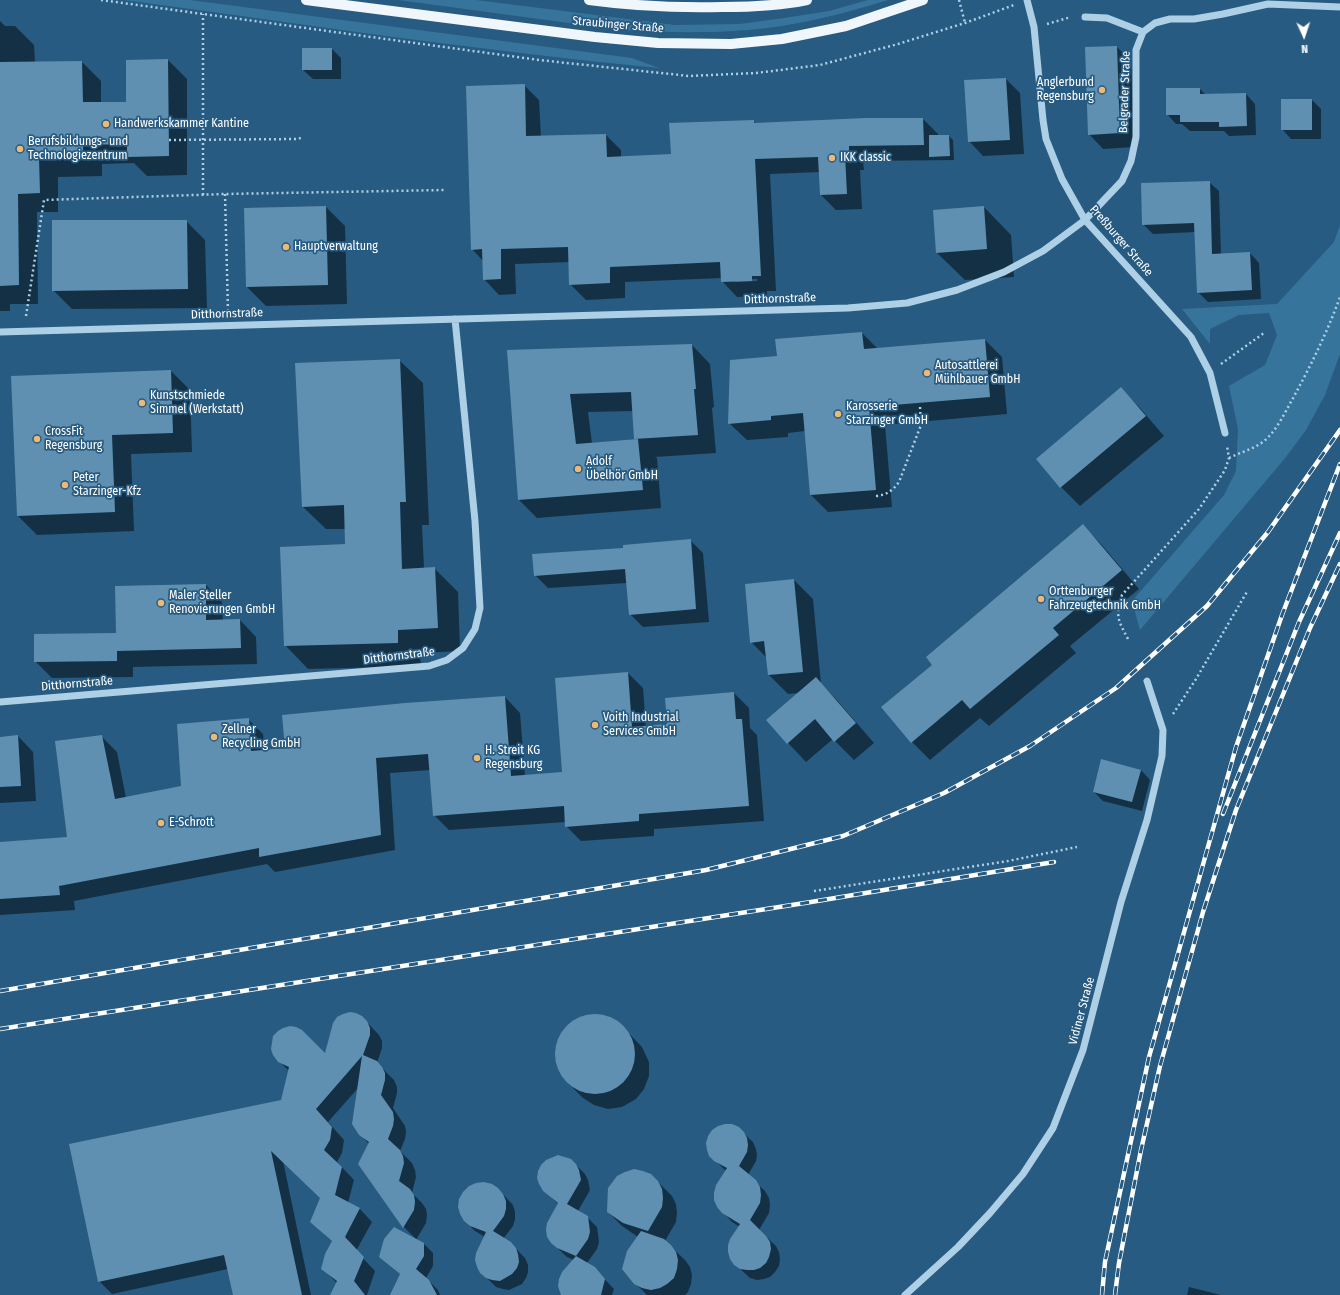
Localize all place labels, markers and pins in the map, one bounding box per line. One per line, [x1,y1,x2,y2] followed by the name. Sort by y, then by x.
[1037,76,1094,104] place label: Anglerbund Regensburg
[1097,85,1107,95] marker: Anglerbund Regensburg
[114,117,249,131] place label: Handwerkskammer Kantine
[101,119,111,129] marker: Handwerkskammer Kantine
[28,135,128,163] place label: Berufsbildungs- und Technologiezentrum
[15,144,25,154] marker: Berufsbildungs- und Technologiezentrum
[840,151,891,165] place label: IKK classic
[827,153,837,163] marker: IKK classic
[294,240,378,254] place label: Hauptverwaltung
[281,242,291,252] marker: Hauptverwaltung
[935,359,1020,387] place label: Autosattlerei Mühlbauer GmbH
[922,368,932,378] marker: Autosattlerei Mühlbauer GmbH
[150,389,244,417] place label: Kunstschmiede Simmel (Werkstatt)
[137,398,147,408] marker: Kunstschmiede Simmel (Werkstatt)
[846,400,928,428] place label: Karosserie Starzinger GmbH
[833,409,843,419] marker: Karosserie Starzinger GmbH
[45,425,102,453] place label: CrossFit Regensburg
[32,434,42,444] marker: CrossFit Regensburg
[586,455,658,483] place label: Adolf Übelhör GmbH
[573,464,583,474] marker: Adolf Übelhör GmbH
[73,471,141,499] place label: Peter Starzinger-Kfz
[60,480,70,490] marker: Peter Starzinger-Kfz
[1049,585,1161,613] place label: Orttenburger Fahrzeugtechnik GmbH
[169,589,275,617] place label: Maler Steller Renovierungen GmbH
[1036,594,1046,604] marker: Orttenburger Fahrzeugtechnik GmbH
[156,598,166,608] marker: Maler Steller Renovierungen GmbH
[603,711,679,739] place label: Voith Industrial Services GmbH
[590,720,600,730] marker: Voith Industrial Services GmbH
[222,723,301,751] place label: Zellner Recycling GmbH
[209,732,219,742] marker: Zellner Recycling GmbH
[485,744,542,772] place label: H. Streit KG Regensburg
[472,753,482,763] marker: H. Streit KG Regensburg
[169,816,214,830] place label: E-Schrott
[156,818,166,828] marker: E-Schrott

